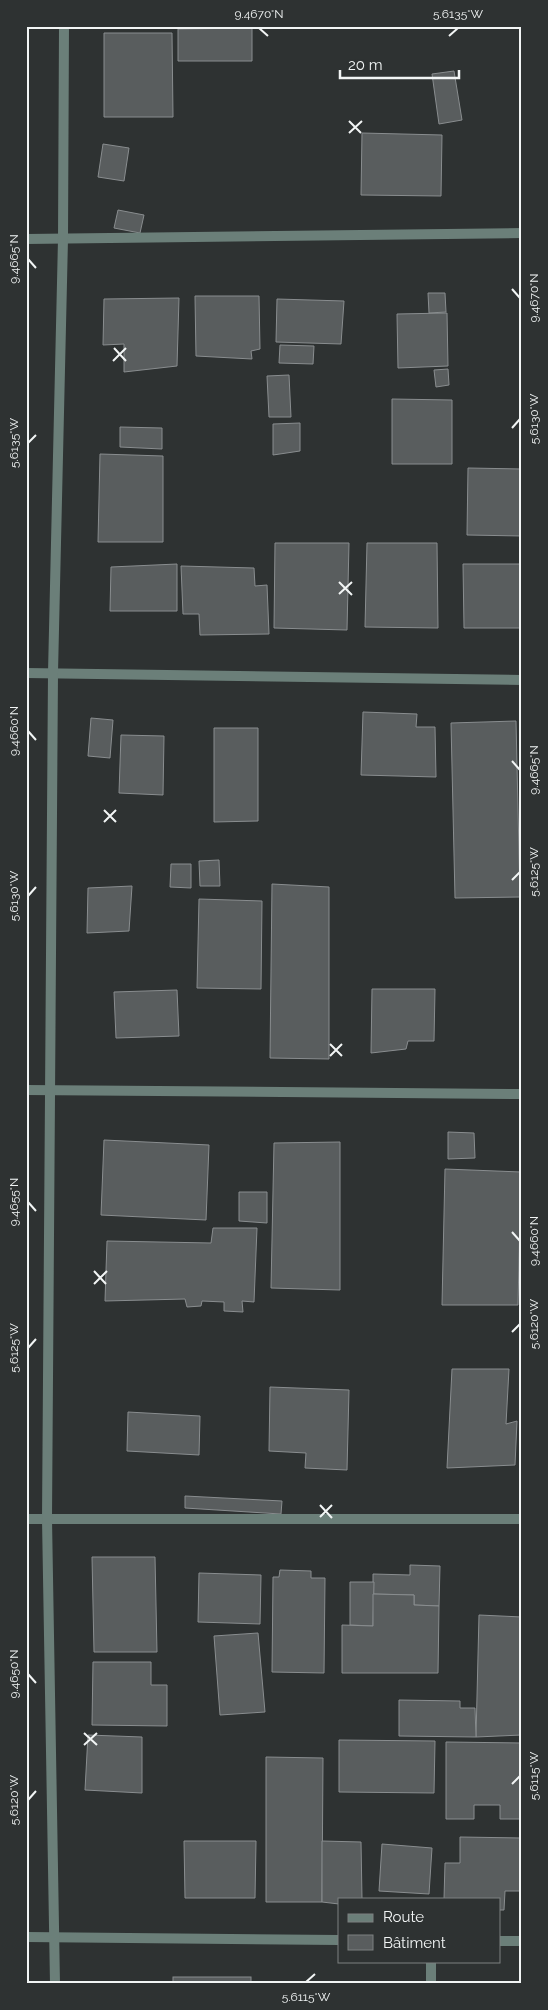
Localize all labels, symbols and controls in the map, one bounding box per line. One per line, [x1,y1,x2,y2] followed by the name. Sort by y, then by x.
[234,7,284,21] text: 9.4670°N
[433,7,483,21] text: 5.6135°W
[340,48,459,80] scale bar
[348,56,383,74] text: 20 m
[7,234,21,284] text: 9.4665°N
[527,273,541,323] text: 9.4670°N
[527,393,541,444] text: 5.6130°W
[7,418,21,468] text: 5.6135°W
[7,706,21,756] text: 9.4660°N
[527,745,541,795] text: 9.4665°N
[527,847,541,897] text: 5.6125°W
[7,870,21,921] text: 5.6130°W
[7,1178,21,1226] text: 9.4655°N
[527,1216,541,1266] text: 9.4660°N
[527,1298,541,1349] text: 5.6120°W
[7,1323,21,1373] text: 5.6125°W
[7,1649,21,1699] text: 9.4650°N
[527,1751,541,1800] text: 5.6115°W
[7,1774,21,1825] text: 5.6120°W
[338,1898,500,1962] legend
[383,1908,424,1926] text: Route
[383,1934,446,1952] text: Bâtiment
[282,1990,331,2004] text: 5.6115°W

